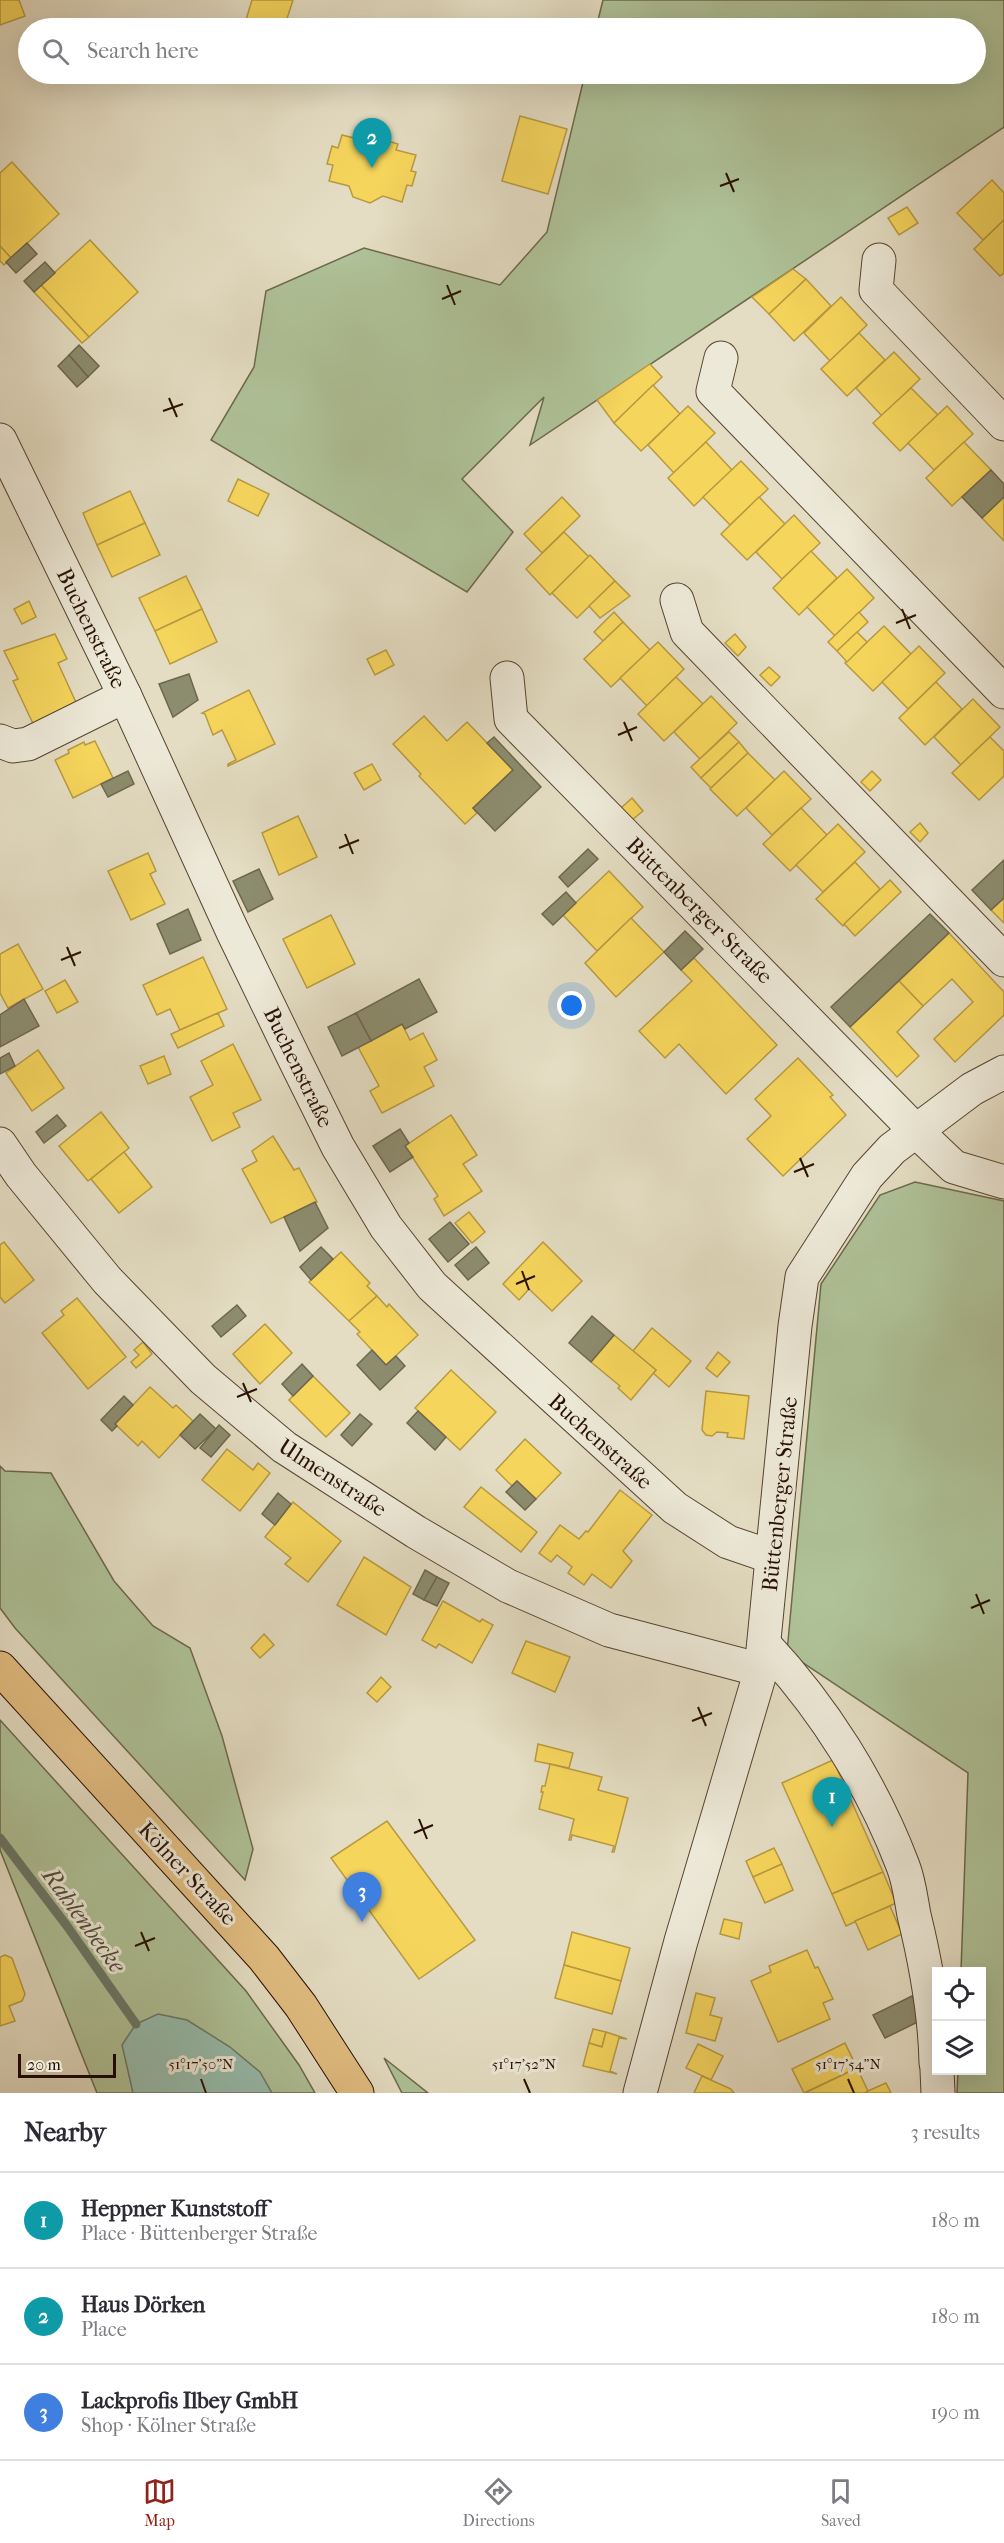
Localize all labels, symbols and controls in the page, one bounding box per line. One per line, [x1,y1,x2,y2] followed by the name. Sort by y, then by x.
[18,18,986,84] search box
[39,35,72,68] icon: search
[87,38,199,64] text: Search here
[352,118,392,168] pin: 2
[51,564,131,693] street label: Buchenstraße
[621,832,778,989] street label: Büttenberger Straße
[557,991,586,1020] your location
[258,1003,338,1132] street label: Buchenstraße
[543,1388,658,1495] street label: Buchenstraße
[757,1395,803,1593] street label: Büttenberger Straße
[274,1433,391,1522] street label: Ulmenstraße
[812,1778,852,1827] pin: 1
[133,1817,242,1931] street label: Kölner Straße
[35,1860,132,1979] water label: Rahlenbecke
[342,1872,382,1922] pin: 3
[932,1967,986,2075] map controls
[932,1967,986,2021] button: locate
[932,2021,986,2075] button: layers
[18,2051,116,2078] scale bar
[27,2055,61,2074] text: 20 m
[168,2055,234,2073] text: 51°17'50"N
[492,2055,557,2073] text: 51°17'52"N
[815,2055,881,2073] text: 51°17'54"N
[24,2117,106,2148] text: Nearby
[911,2121,980,2144] text: 3 results
[81,2196,267,2222] text: Heppner Kunststoff
[40,2209,47,2232] text: 1
[931,2209,980,2232] text: 180 m
[81,2222,317,2245] text: Place · Büttenberger Straße
[81,2292,205,2318] text: Haus Dörken
[38,2305,49,2328] text: 2
[931,2305,980,2328] text: 180 m
[81,2318,127,2341] text: Place
[81,2388,298,2414] text: Lackprofis Ilbey GmbH
[39,2401,48,2424] text: 3
[930,2401,980,2424] text: 190 m
[81,2414,256,2437] text: Shop · Kölner Straße
[143,2475,176,2530] tab: Map
[463,2475,535,2530] tab: Directions
[821,2475,861,2530] tab: Saved

